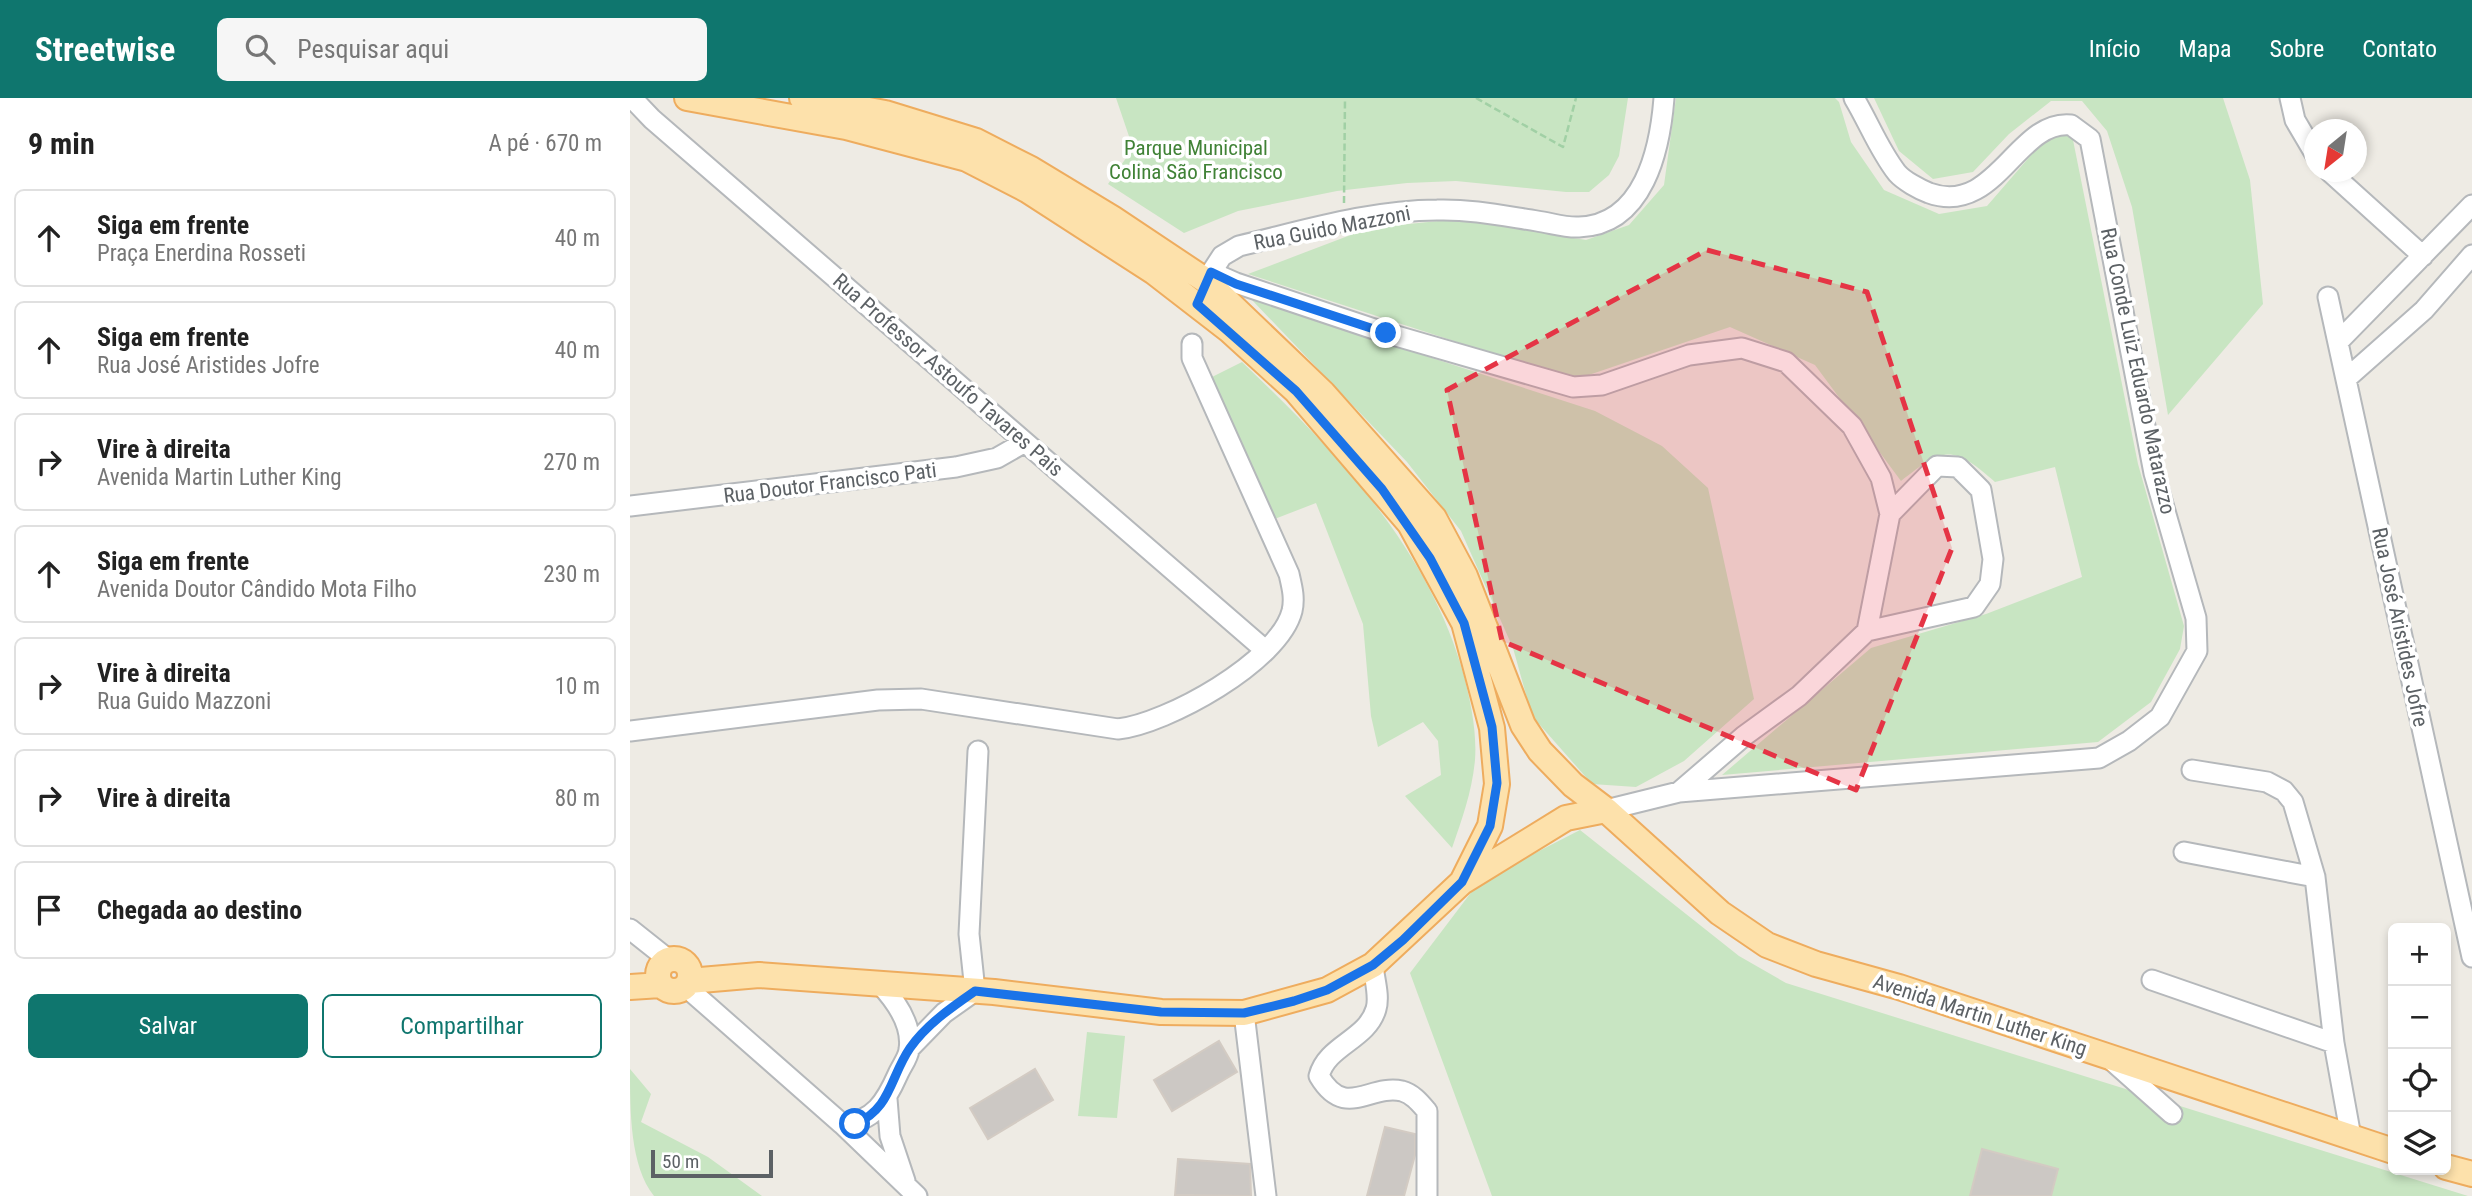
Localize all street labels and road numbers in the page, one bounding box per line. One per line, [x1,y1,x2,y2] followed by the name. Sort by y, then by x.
[1252,201,1412,255] street label: Rua Guido Mazzoni
[2096,226,2180,516] street label: Rua Conde Luiz Eduardo Matarazzo
[828,269,1068,481] street label: Rua Professor Astoufo Tavares Pais
[722,458,938,508] street label: Rua Doutor Francisco Pati
[2367,525,2433,729] street label: Rua José Aristides Jofre
[1870,969,2090,1061] street label: Avenida Martin Luther King

